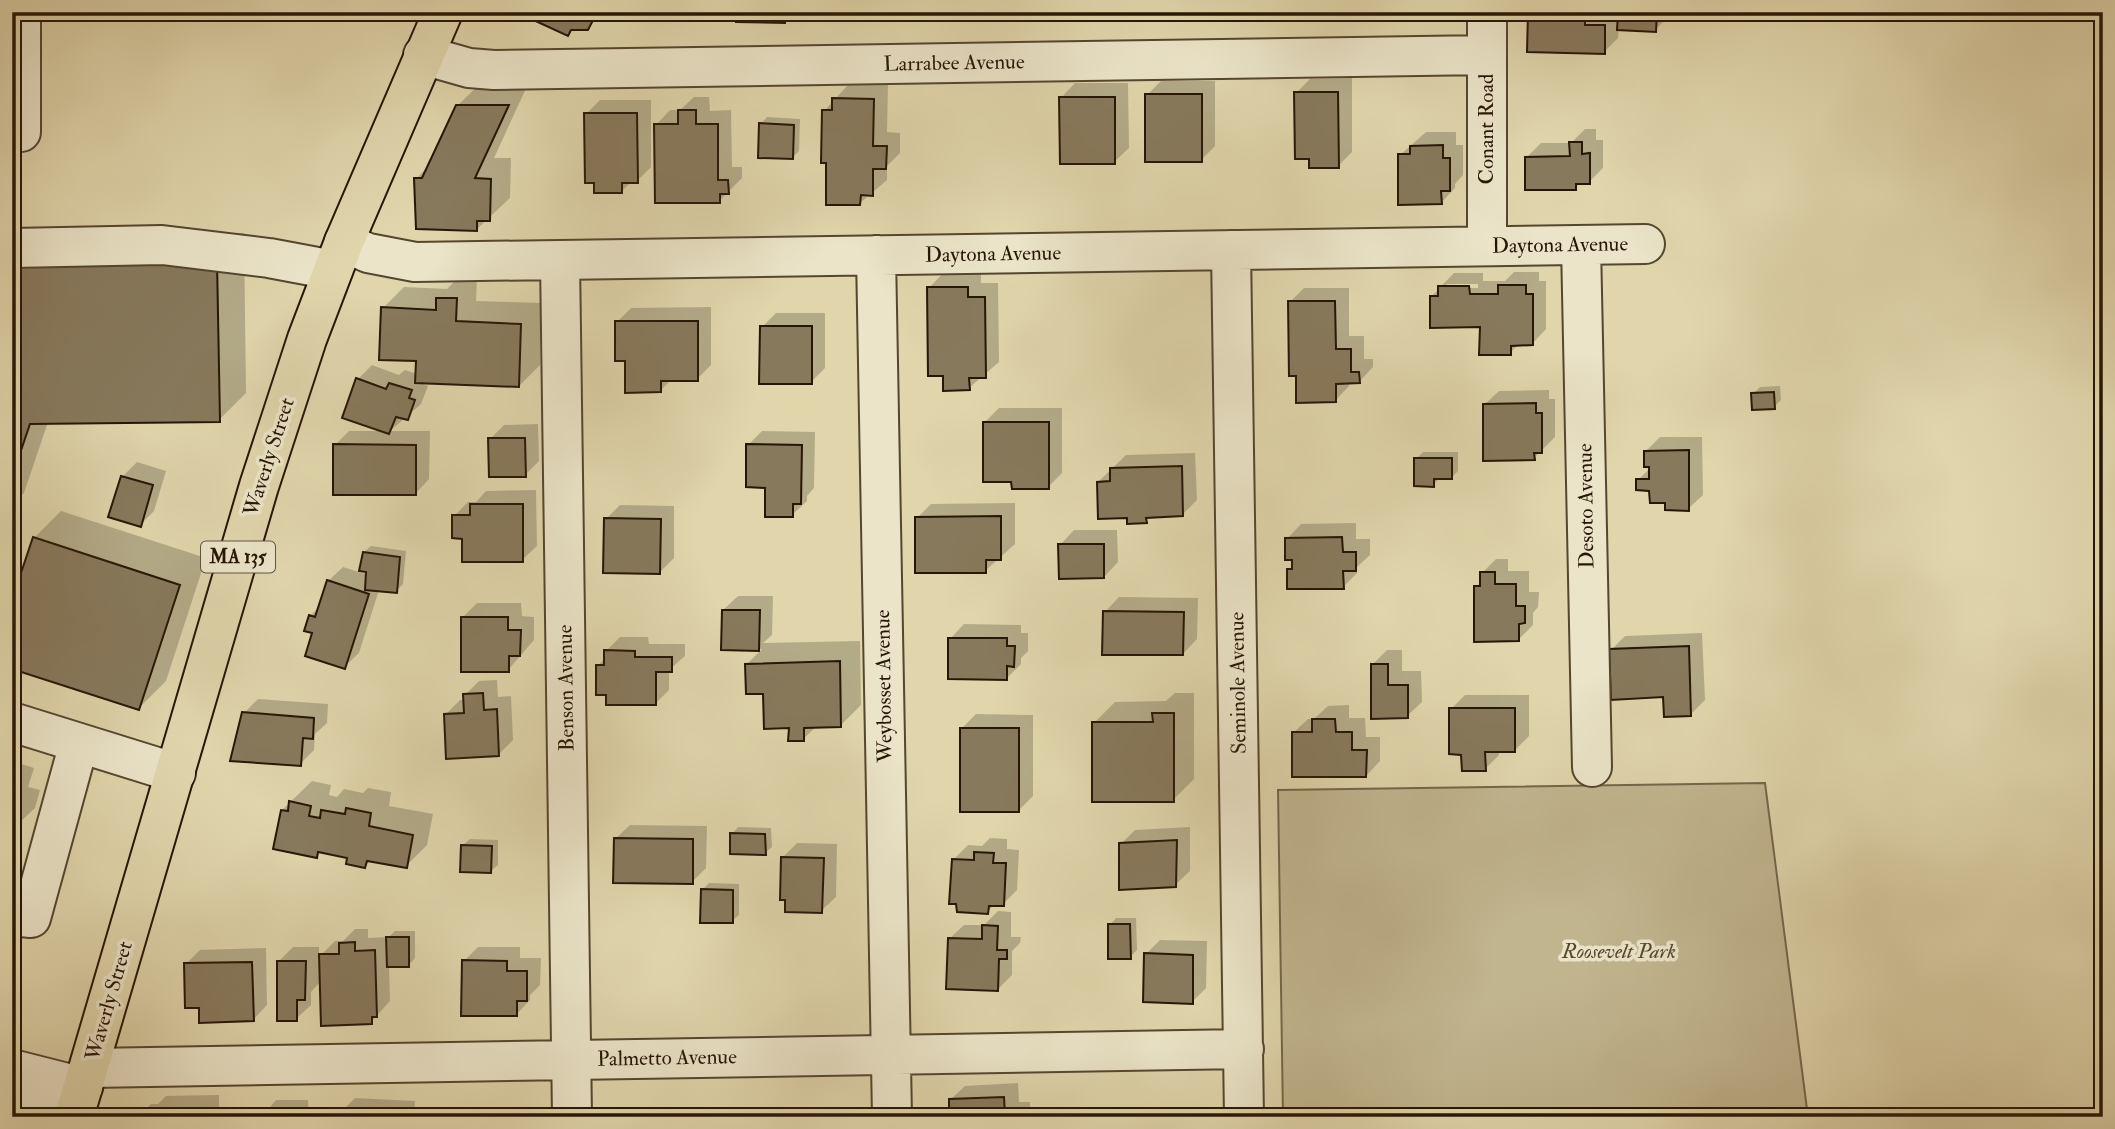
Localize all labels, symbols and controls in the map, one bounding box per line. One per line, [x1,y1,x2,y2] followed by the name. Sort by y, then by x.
[883,48,1025,78] street label: Larrabee Avenue
[1473,73,1500,184] street label: Conant Road
[1492,230,1629,260] street label: Daytona Avenue
[925,239,1062,269] street label: Daytona Avenue
[237,394,301,521] street label: Waverly Street
[1571,443,1601,569] street label: Desoto Avenue
[201,542,275,572] road number: MA 135
[869,609,899,764] street label: Weybosset Avenue
[1223,611,1253,754] street label: Seminole Avenue
[551,624,581,752] street label: Benson Avenue
[79,938,139,1065] street label: Waverly Street
[1561,938,1676,965] park label: Roosevelt Park
[597,1043,737,1073] street label: Palmetto Avenue

